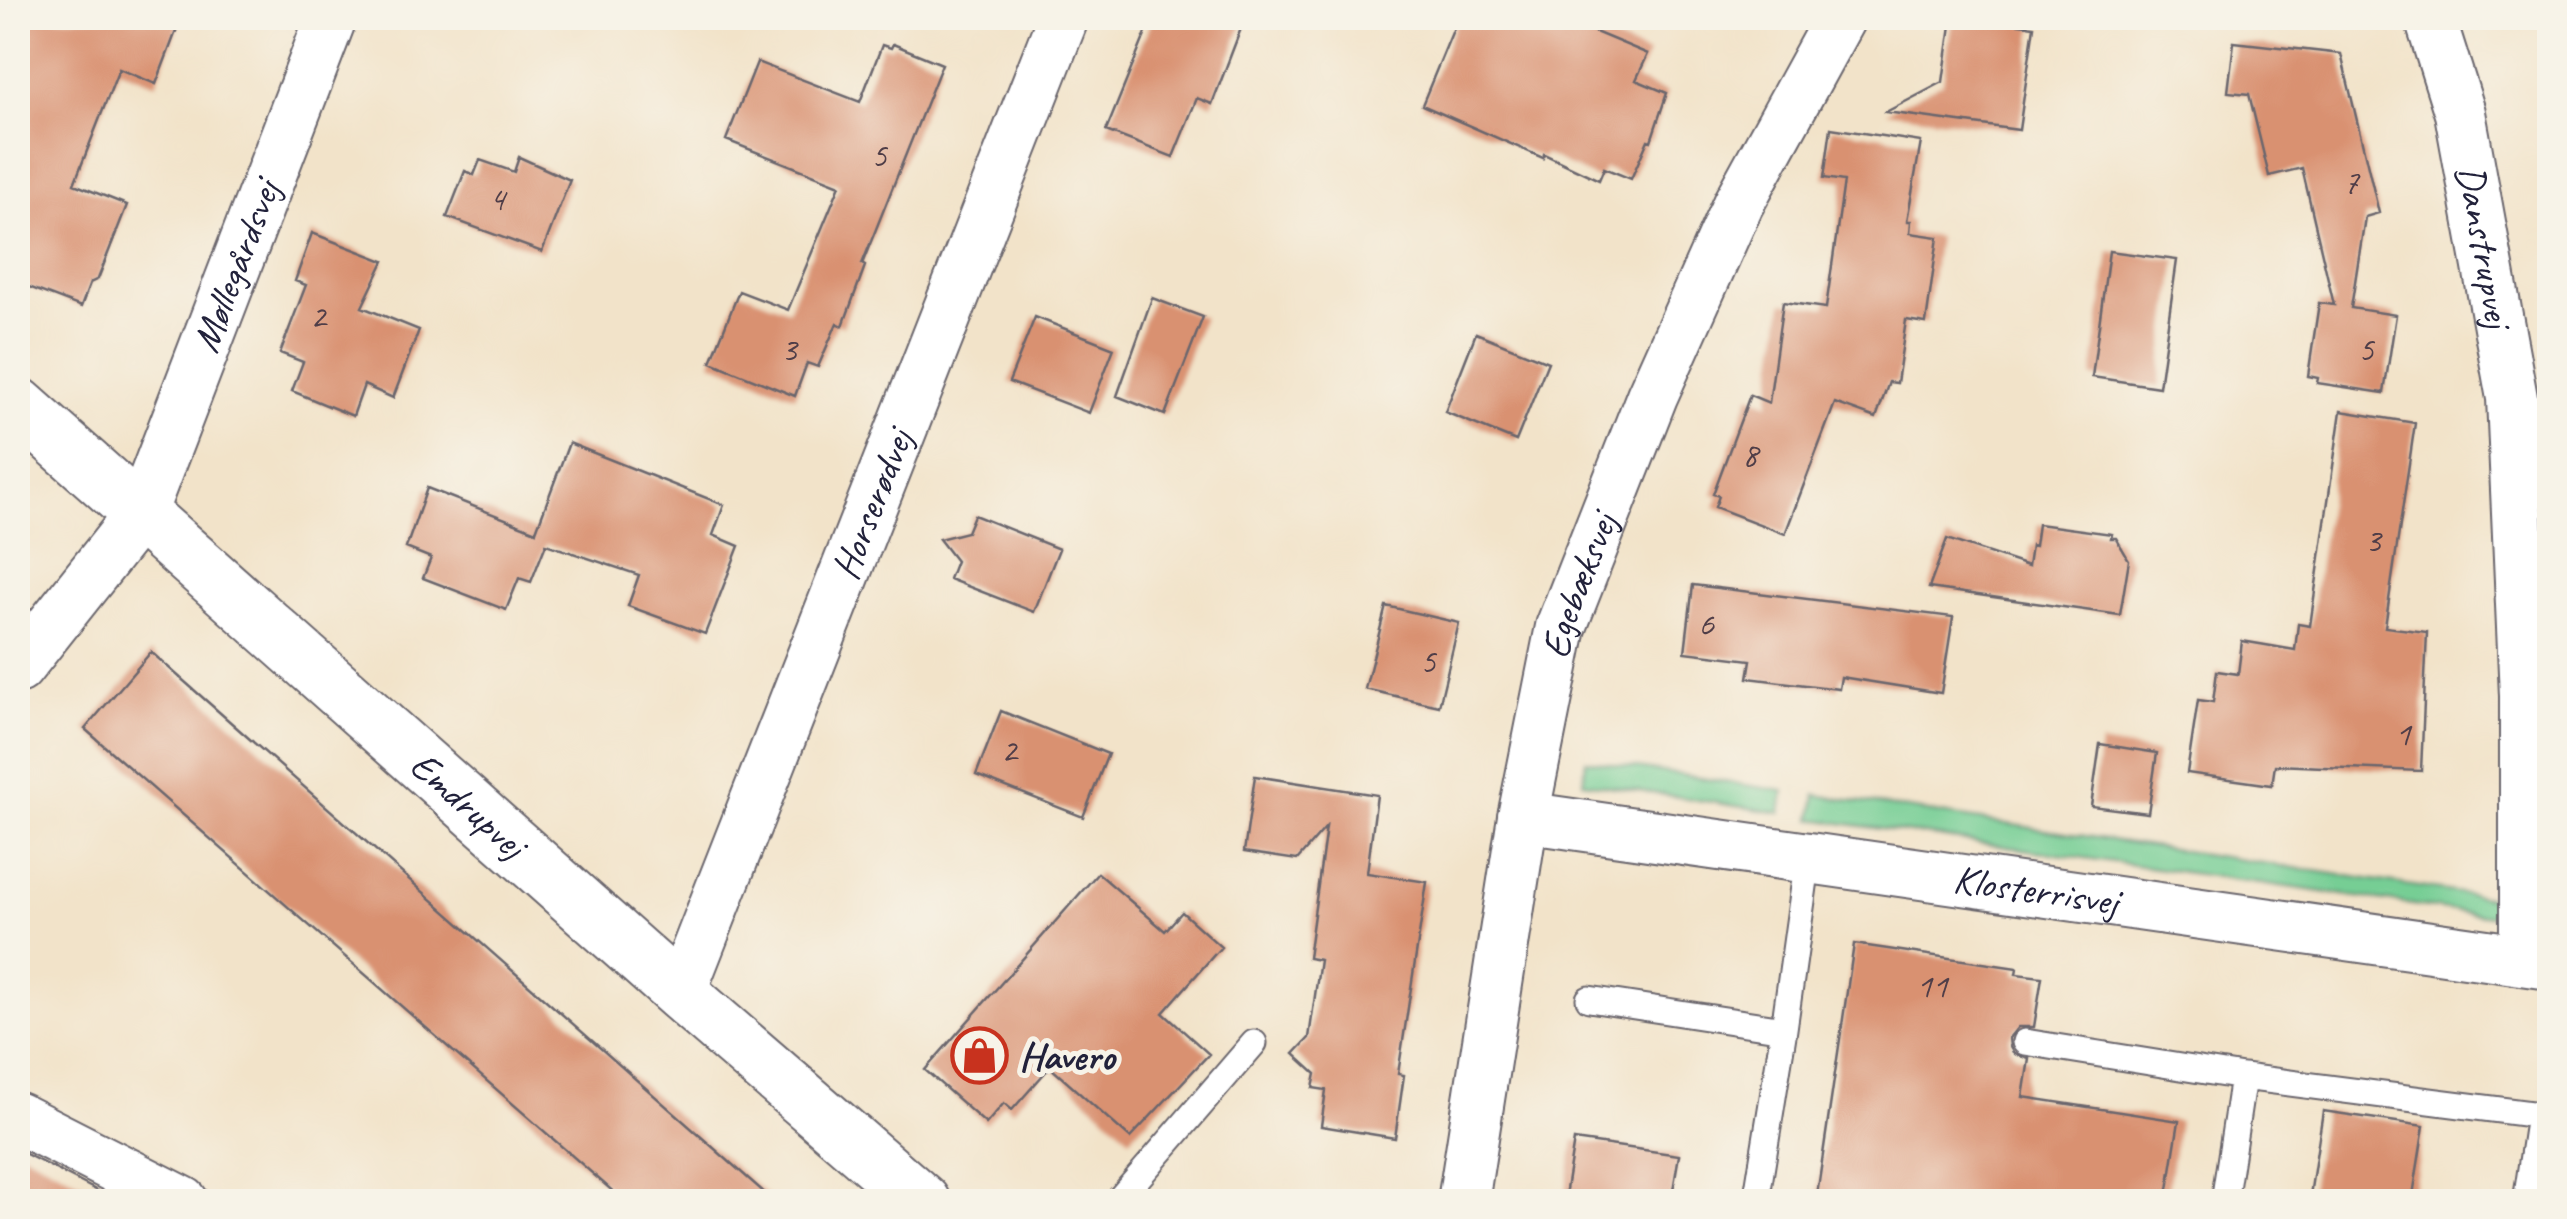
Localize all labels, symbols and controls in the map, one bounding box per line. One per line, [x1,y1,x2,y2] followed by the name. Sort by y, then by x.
[871,133,889,178] house number: 5
[2343,159,2361,204] house number: 7
[2445,161,2524,335] street label: Danstrupvej
[180,169,293,359] street label: Møllegårdsvej
[489,176,508,221] house number: 4
[310,293,329,338] house number: 2
[781,327,799,372] house number: 3
[2358,327,2376,372] house number: 5
[820,419,925,586] street label: Horserødvej
[1742,432,1761,477] house number: 8
[1530,502,1630,662] street label: Egebæksvej
[2365,518,2383,563] house number: 3
[1698,601,1715,646] house number: 6
[1420,639,1438,684] house number: 5
[2395,711,2413,756] house number: 1
[1001,727,1020,772] house number: 2
[400,740,539,872] street label: Emdrupvej
[1950,854,2126,928] street label: Klosterrisvej
[1916,963,1950,1008] house number: 11
[950,1026,1010,1086] shop icon: Havero
[1019,1031,1117,1081] place label: Havero

